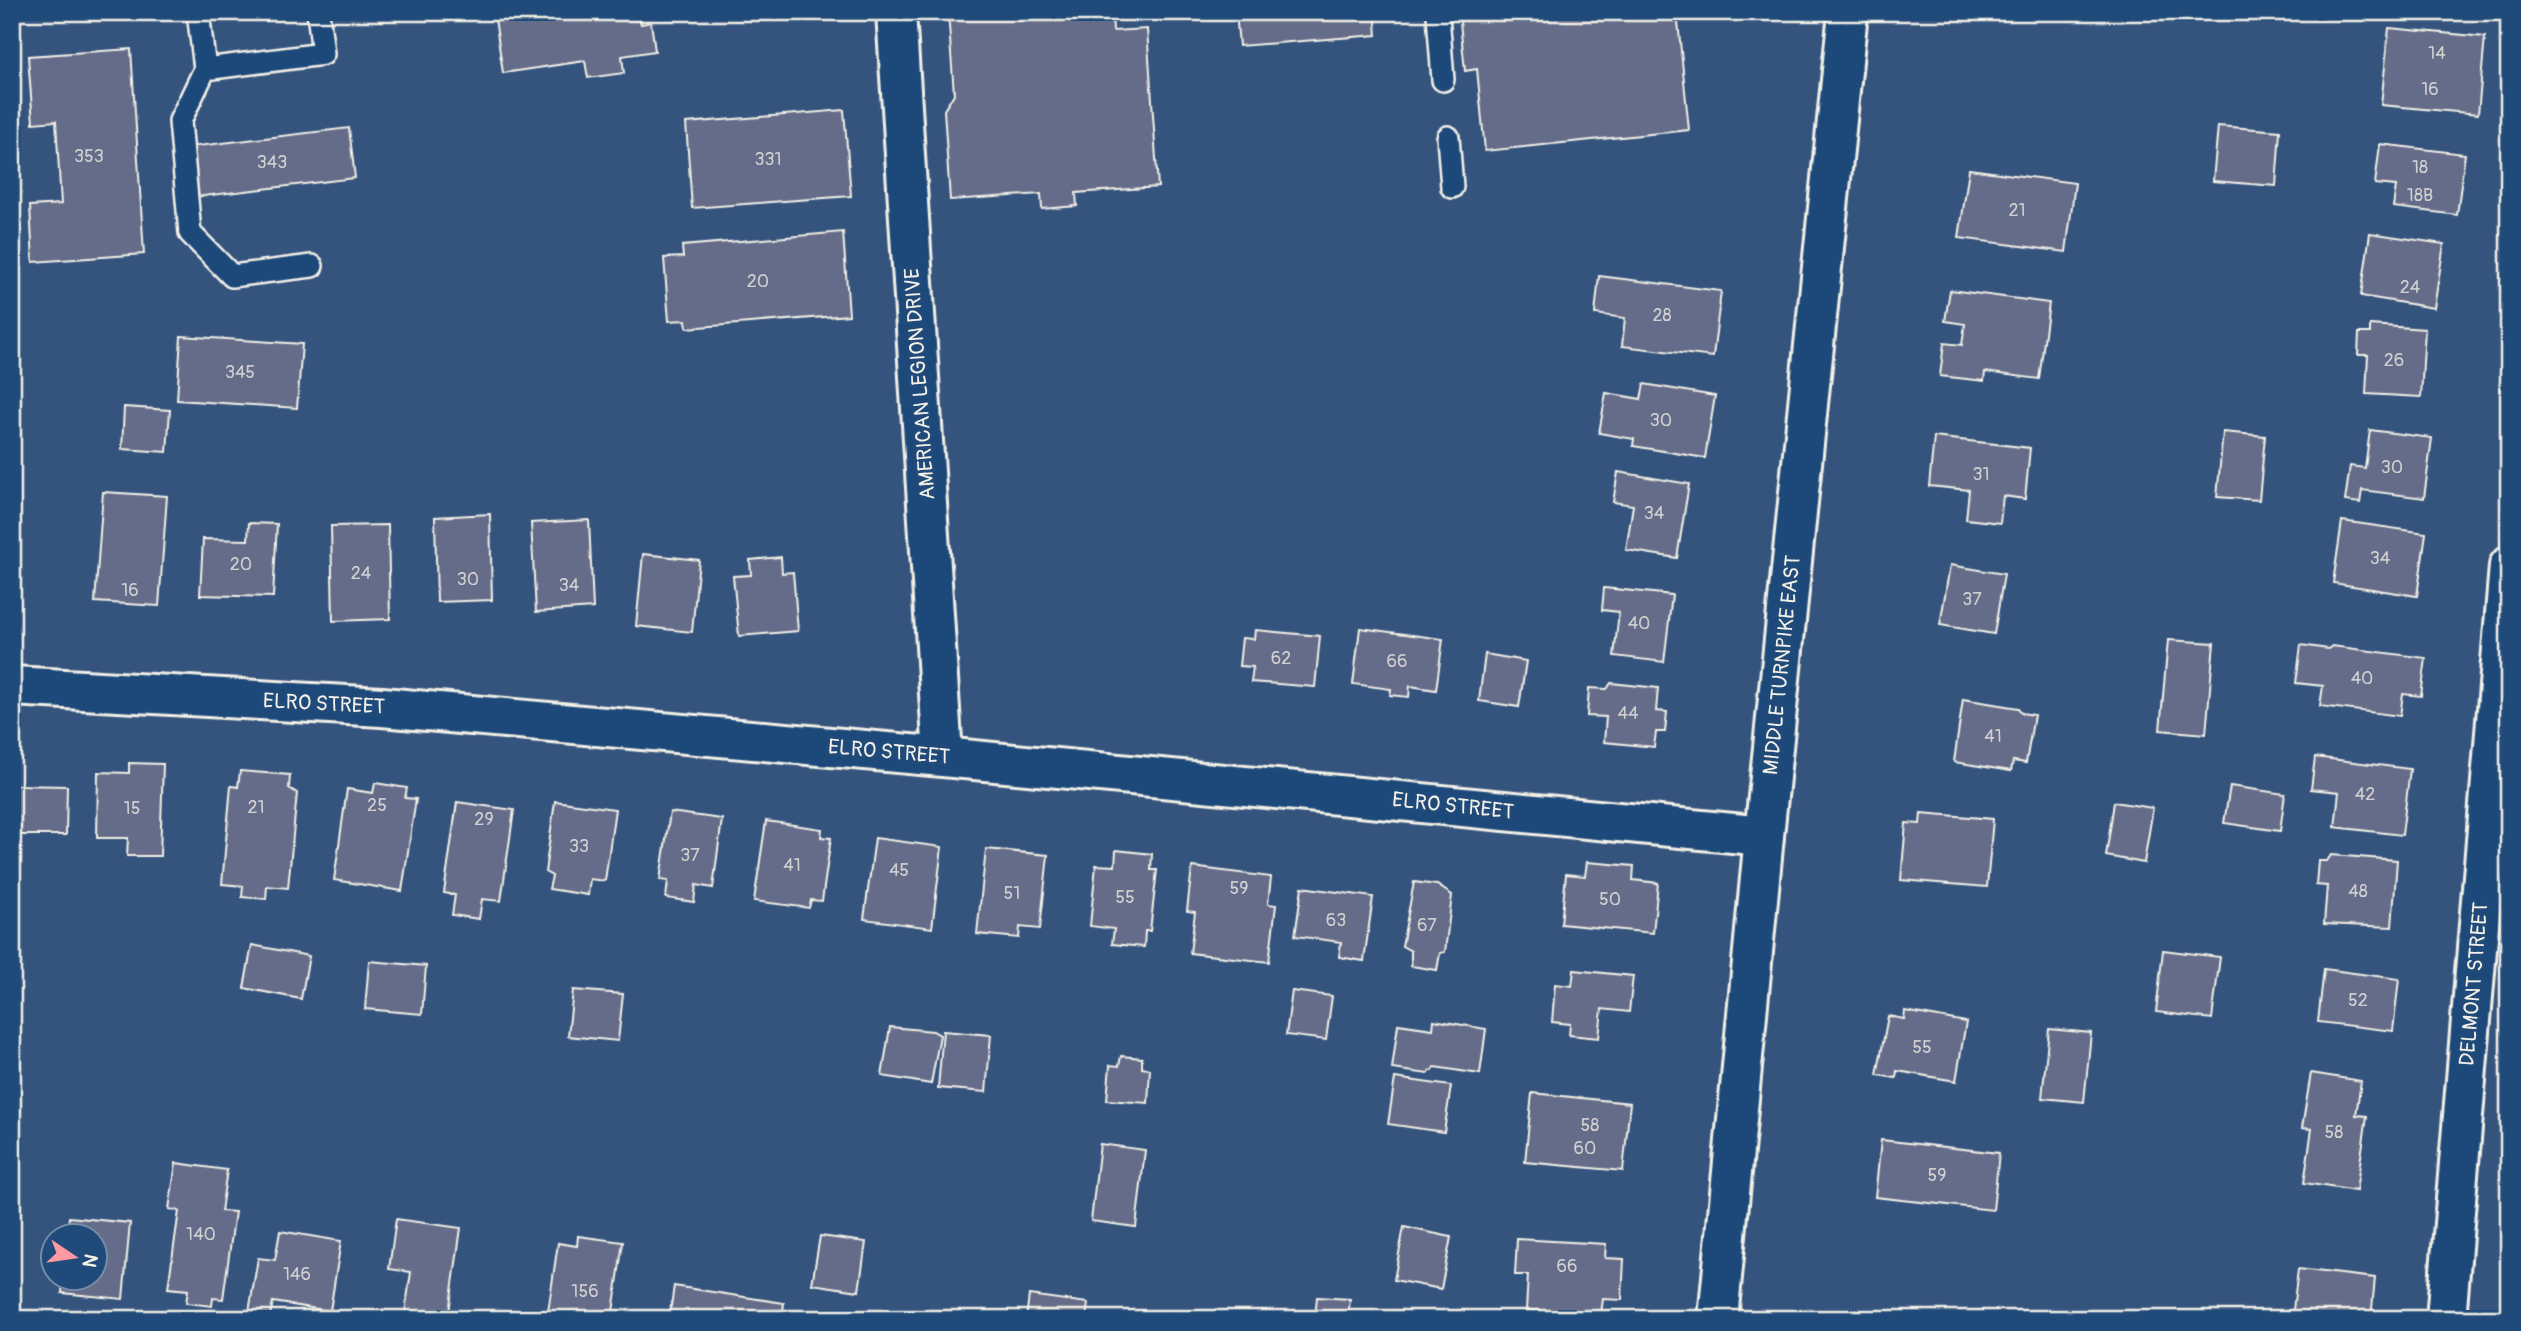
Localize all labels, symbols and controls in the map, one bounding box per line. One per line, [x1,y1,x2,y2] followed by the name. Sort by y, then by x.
[2428,42,2446,65] house number: 14
[2421,78,2439,101] house number: 16
[74,145,104,168] house number: 353
[754,148,782,171] house number: 331
[257,151,287,174] house number: 343
[2412,156,2428,179] house number: 18
[2407,184,2433,207] house number: 18B
[2008,199,2026,222] house number: 21
[898,267,942,501] street label: AMERICAN LEGION DRIVE
[747,270,769,293] house number: 20
[2400,276,2421,299] house number: 24
[1652,304,1672,327] house number: 28
[2384,349,2404,372] house number: 26
[225,361,255,384] house number: 345
[1650,409,1672,432] house number: 30
[2381,456,2403,479] house number: 30
[1972,463,1990,486] house number: 31
[1644,502,1665,525] house number: 34
[2370,547,2391,570] house number: 34
[230,553,252,576] house number: 20
[1757,554,1807,776] street label: MIDDLE TURNPIKE EAST
[351,562,372,585] house number: 24
[457,568,479,591] house number: 30
[559,574,580,597] house number: 34
[121,579,139,602] house number: 16
[1962,588,1982,611] house number: 37
[1628,612,1650,635] house number: 40
[1271,647,1291,670] house number: 62
[1387,650,1407,673] house number: 66
[2351,667,2373,690] house number: 40
[262,687,386,721] street label: ELRO STREET
[1618,702,1639,725] house number: 44
[1984,725,2002,748] house number: 41
[827,733,951,771] street label: ELRO STREET
[2355,783,2375,806] house number: 42
[1391,786,1516,826] street label: ELRO STREET
[367,794,387,817] house number: 25
[247,796,265,819] house number: 21
[124,797,140,820] house number: 15
[474,808,494,831] house number: 29
[569,835,589,858] house number: 33
[680,844,700,867] house number: 37
[783,854,801,877] house number: 41
[889,859,909,882] house number: 45
[1229,877,1249,900] house number: 59
[2348,880,2368,903] house number: 48
[1004,882,1020,905] house number: 51
[1115,886,1135,909] house number: 55
[1599,888,1621,911] house number: 50
[2453,901,2495,1067] street label: DELMONT STREET
[1326,909,1346,932] house number: 63
[1417,914,1437,937] house number: 67
[2348,989,2368,1012] house number: 52
[1912,1036,1932,1059] house number: 55
[1581,1114,1599,1137] house number: 58
[2325,1121,2343,1144] house number: 58
[1574,1137,1596,1160] house number: 60
[1927,1164,1947,1187] house number: 59
[38,1222,108,1292] north arrow
[186,1223,216,1246] house number: 140
[76,1252,103,1270] text: N
[1557,1255,1577,1278] house number: 66
[283,1263,311,1286] house number: 146
[571,1280,599,1303] house number: 156

